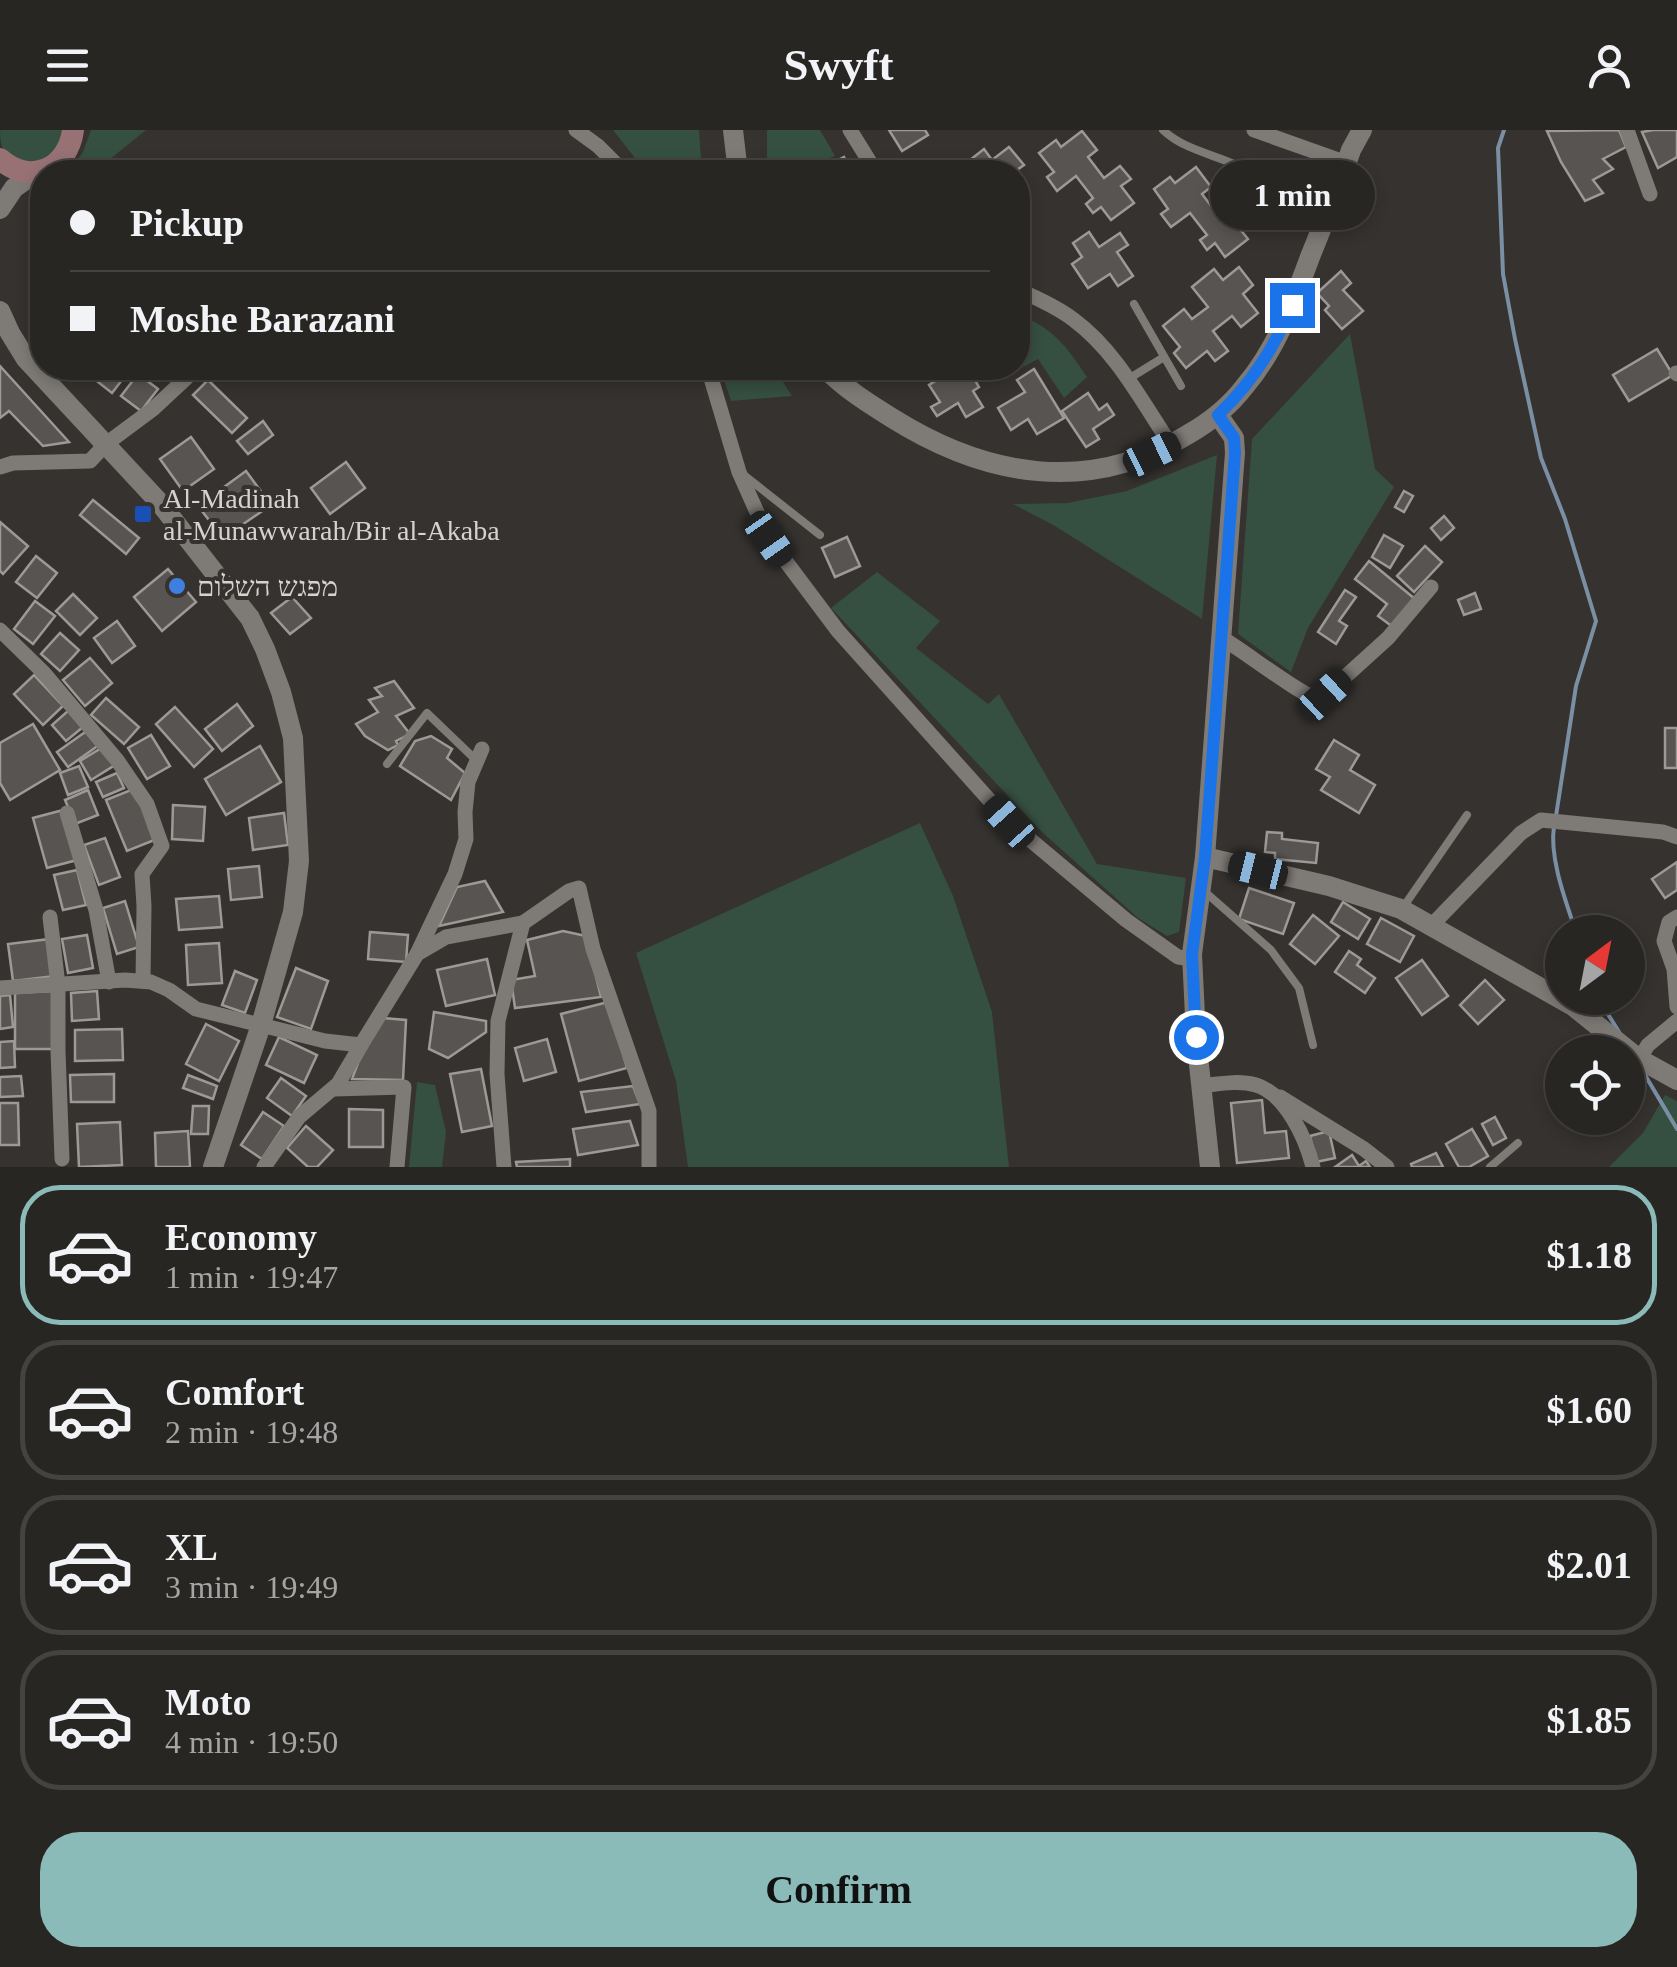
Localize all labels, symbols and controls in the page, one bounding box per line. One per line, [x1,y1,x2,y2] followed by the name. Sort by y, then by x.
[40,38,95,93] icon: menu
[1582,38,1637,93] icon: person
[784,40,894,90] text: Swyft
[1210,160,1374,230] callout: 1 min
[1254,177,1331,213] text: 1 min
[130,202,244,244] text: Pickup
[1270,283,1315,328] route end
[130,298,395,340] text: Moshe Barazani
[1118,427,1186,481] car
[163,483,500,546] place label: Al-Madinah al-Munawwarah/Bir al-Akaba
[132,503,154,525] marker: Al-Madinah al-Munawwarah/Bir al-Akaba
[740,506,798,572] car
[197,571,338,602] place label: מפגש השלום
[166,575,188,597] marker: מפגש השלום
[1293,664,1357,726] car
[978,790,1040,854] car
[1225,848,1291,892] car
[1545,915,1645,1015] north arrow
[1545,915,1645,1135] map controls
[1174,1015,1219,1060] route start
[1545,1035,1645,1135] button: locate
[45,1210,135,1300] icon: car
[165,1216,317,1258] text: Economy
[1547,1234,1632,1276] text: $1.18
[165,1259,338,1295] text: 1 min · 19:47
[45,1365,135,1455] icon: car
[165,1371,304,1413] text: Comfort
[1547,1389,1632,1431] text: $1.60
[165,1414,338,1450] text: 2 min · 19:48
[45,1520,135,1610] icon: car
[165,1526,218,1568] text: XL
[1547,1544,1632,1586] text: $2.01
[165,1569,338,1605] text: 3 min · 19:49
[45,1675,135,1765] icon: car
[165,1681,252,1723] text: Moto
[1547,1699,1632,1741] text: $1.85
[165,1724,338,1760] text: 4 min · 19:50
[40,1832,1637,1947] button: Confirm

